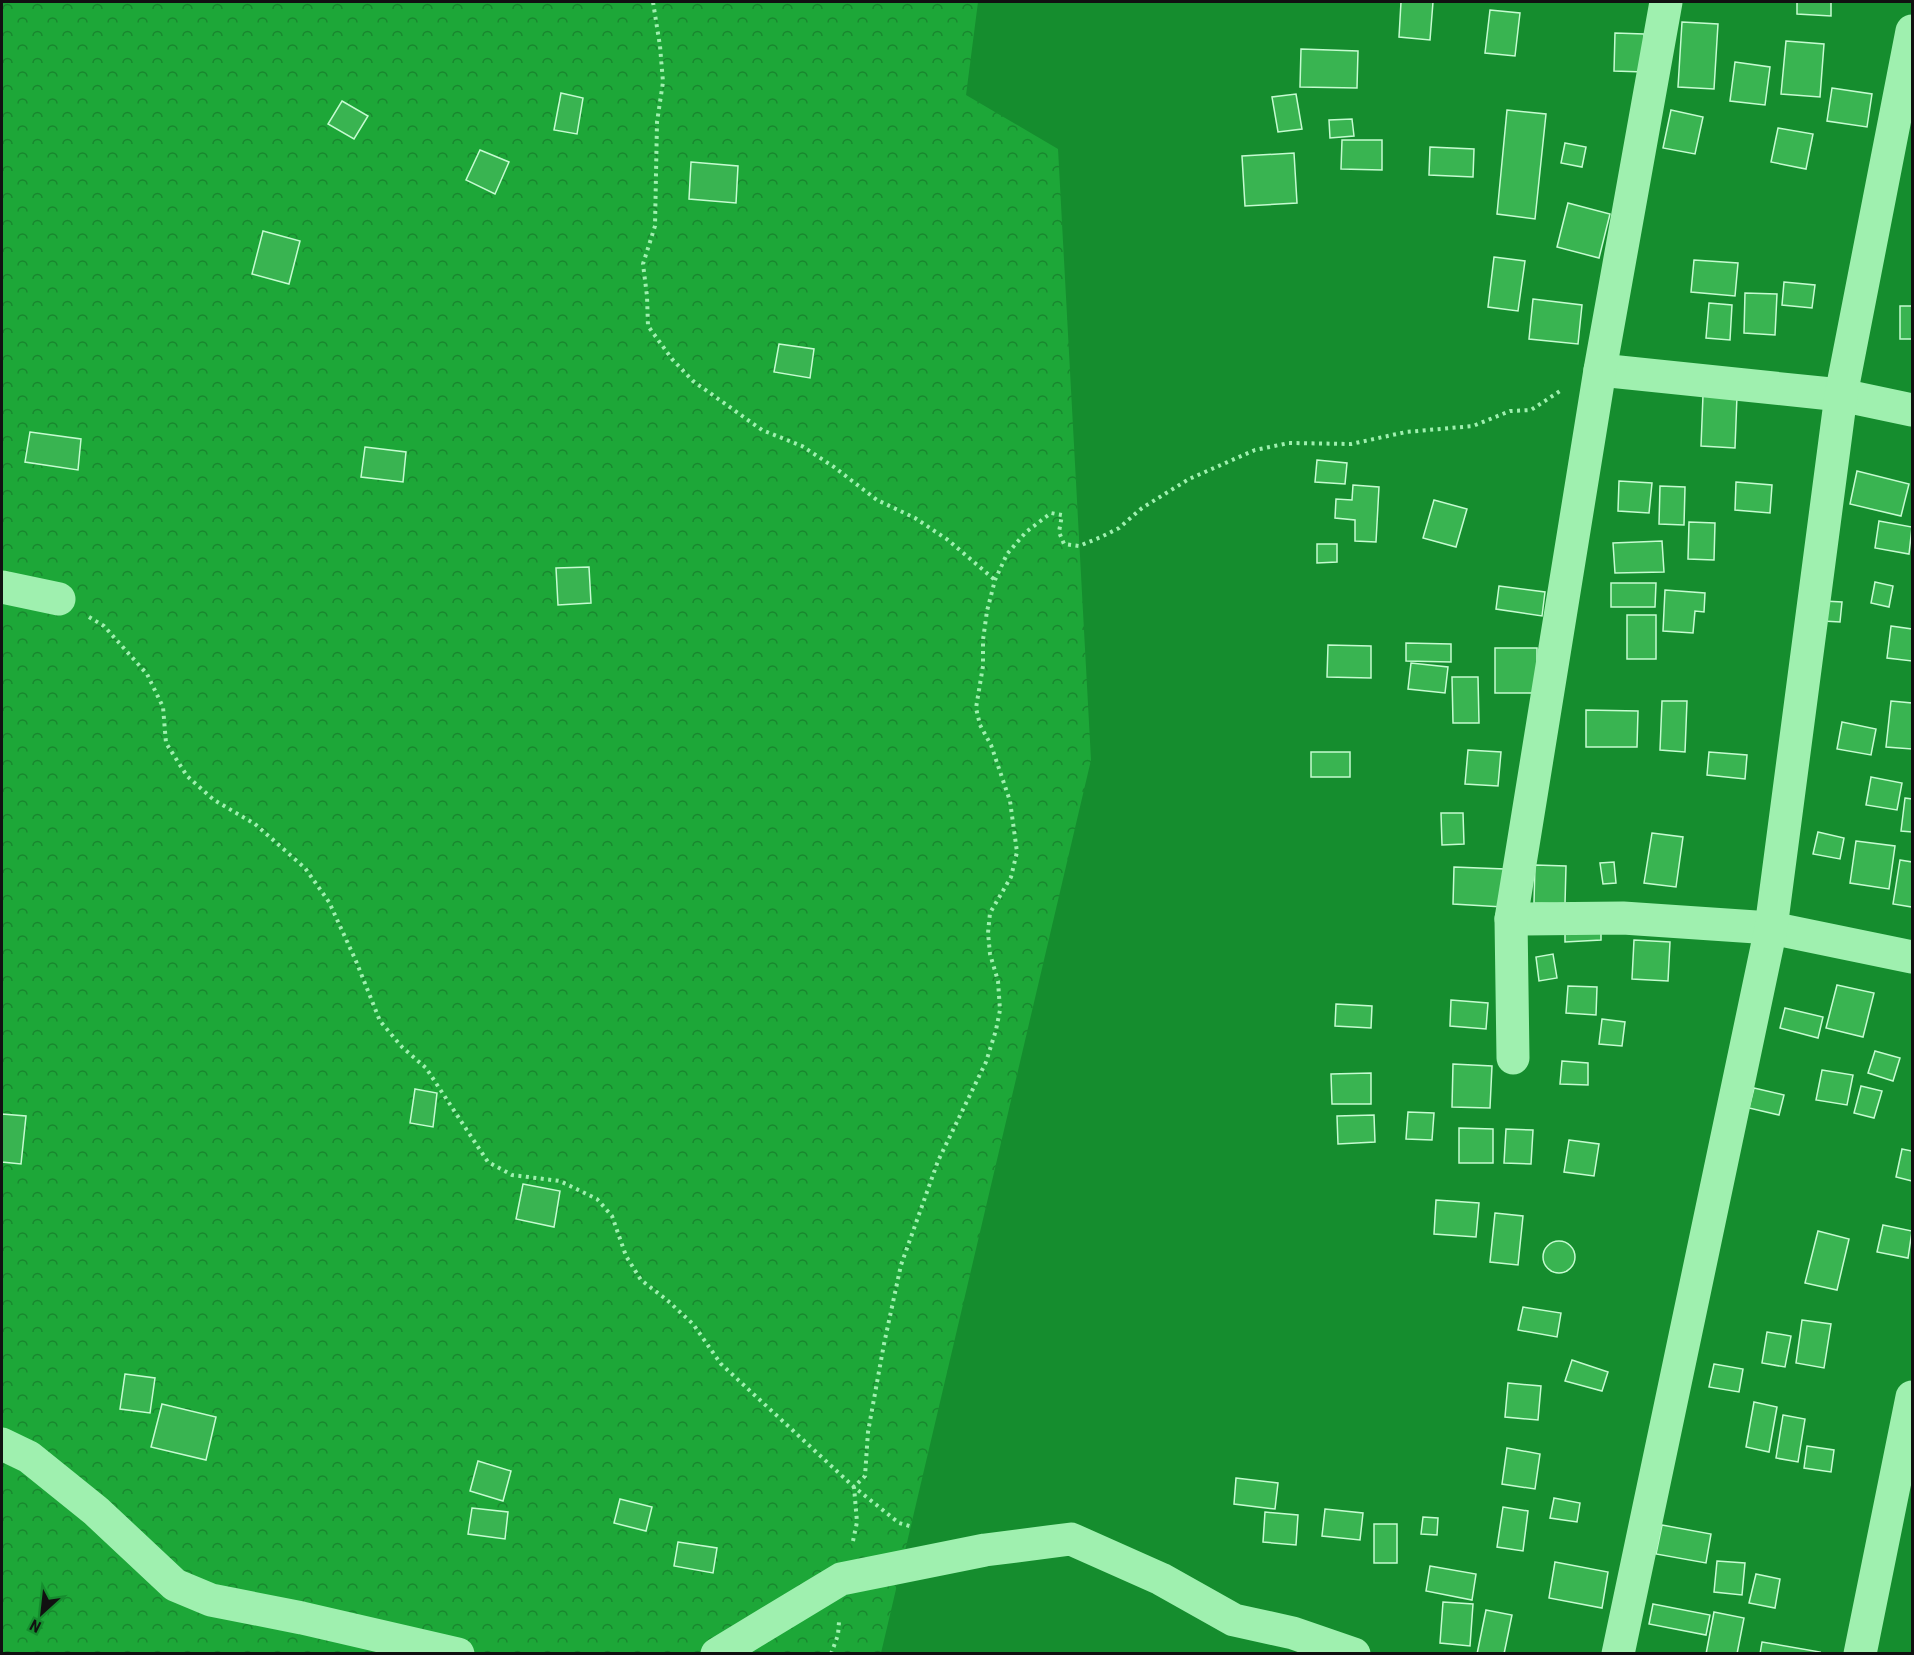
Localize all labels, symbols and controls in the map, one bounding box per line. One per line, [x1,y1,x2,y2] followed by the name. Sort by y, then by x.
[12,1583,72,1643] north arrow
[27,1615,44,1637] text: N

